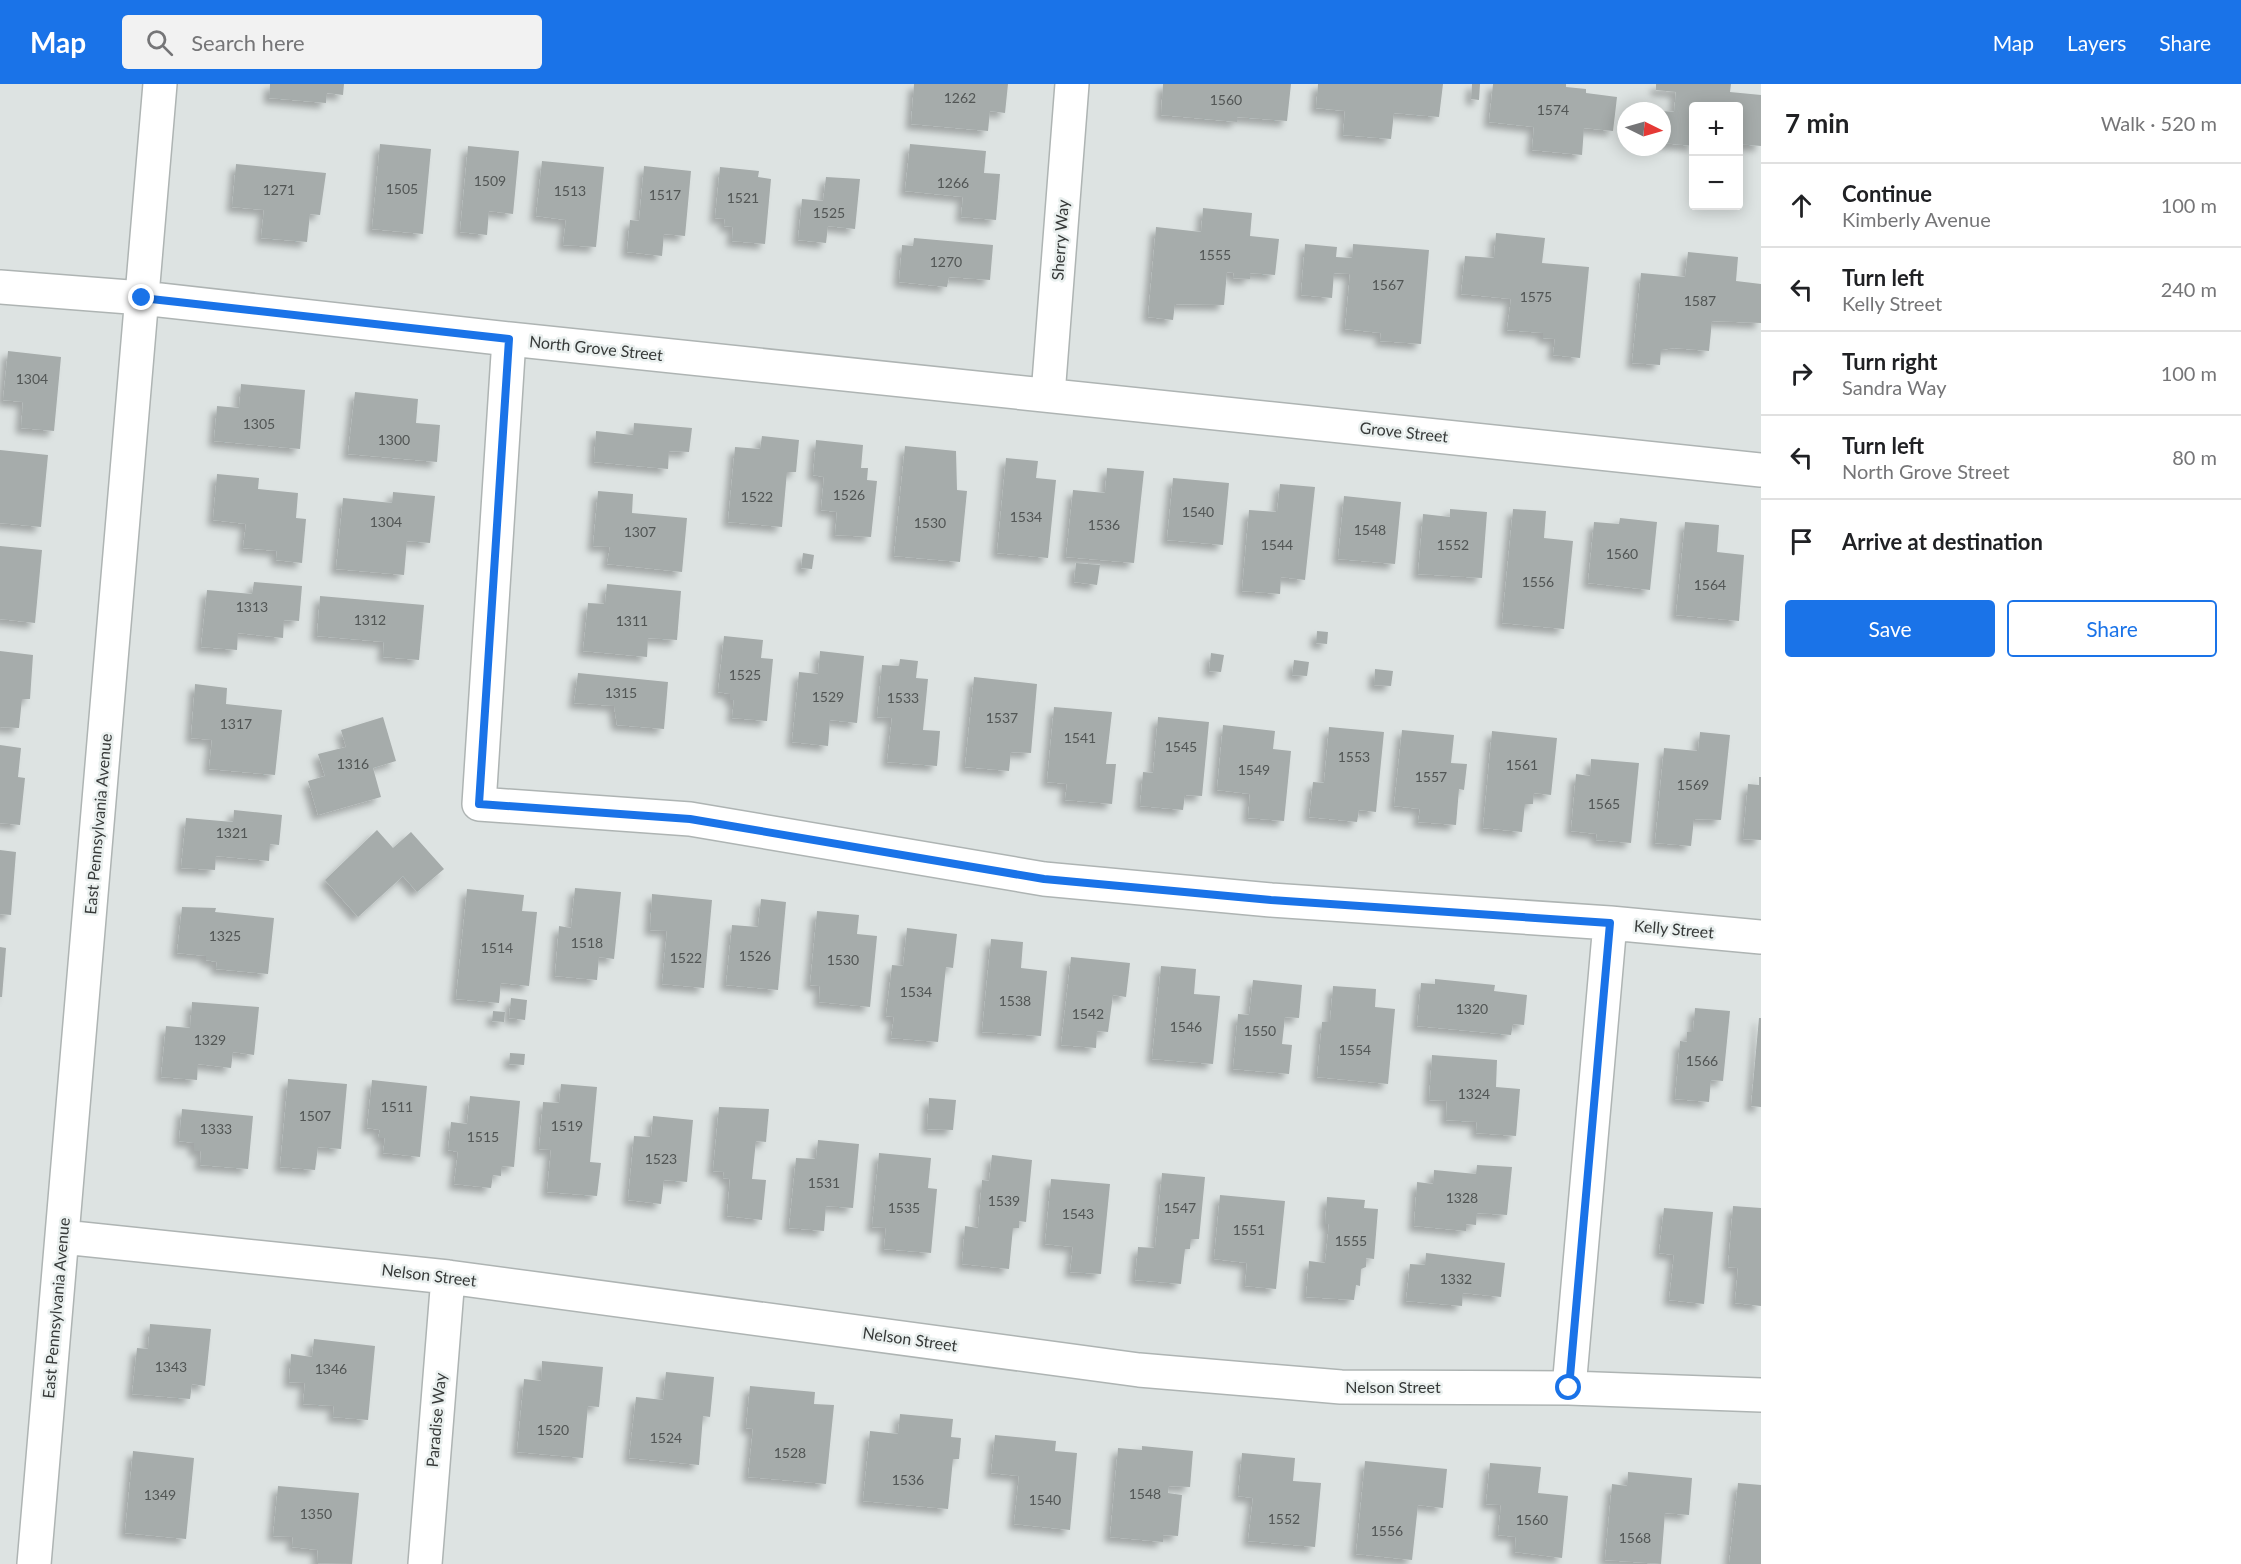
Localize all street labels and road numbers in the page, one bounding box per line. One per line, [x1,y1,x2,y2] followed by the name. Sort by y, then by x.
[1047,198,1072,281] street label: Sherry Way
[528,331,664,364] street label: North Grove Street
[1359,417,1449,446] street label: Grove Street
[80,733,115,915] street label: East Pennsylvania Avenue
[1633,916,1715,941] street label: Kelly Street
[38,1217,73,1399] street label: East Pennsylvania Avenue
[381,1259,478,1290] street label: Nelson Street
[862,1322,959,1355] street label: Nelson Street
[422,1371,449,1468] street label: Paradise Way
[1345,1377,1441,1396] street label: Nelson Street

